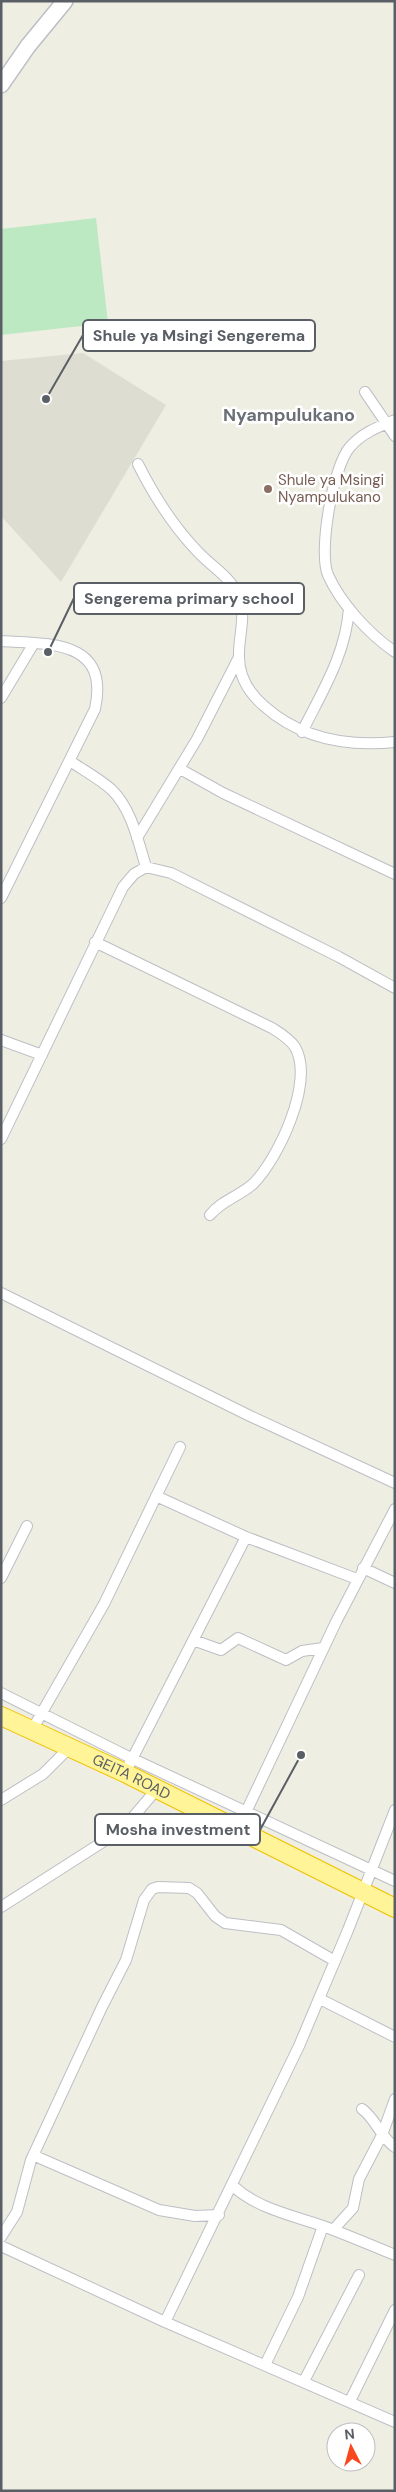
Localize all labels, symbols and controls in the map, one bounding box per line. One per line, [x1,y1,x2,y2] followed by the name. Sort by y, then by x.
[83,320,315,351] callout: Shule ya Msingi Sengerema
[93,325,305,346] text: Shule ya Msingi Sengerema
[223,403,355,427] district label: Nyampulukano
[278,470,384,507] place label: Shule ya Msingi Nyampulukano
[262,483,274,495] marker: Shule ya Msingi Nyampulukano
[74,583,304,614] callout: Sengerema primary school
[84,588,294,609] text: Sengerema primary school
[89,1749,174,1804] street label: GEITA ROAD
[95,1814,260,1845] callout: Mosha investment
[106,1819,250,1840] text: Mosha investment
[326,2422,376,2472] north arrow
[344,2425,356,2444] text: N

